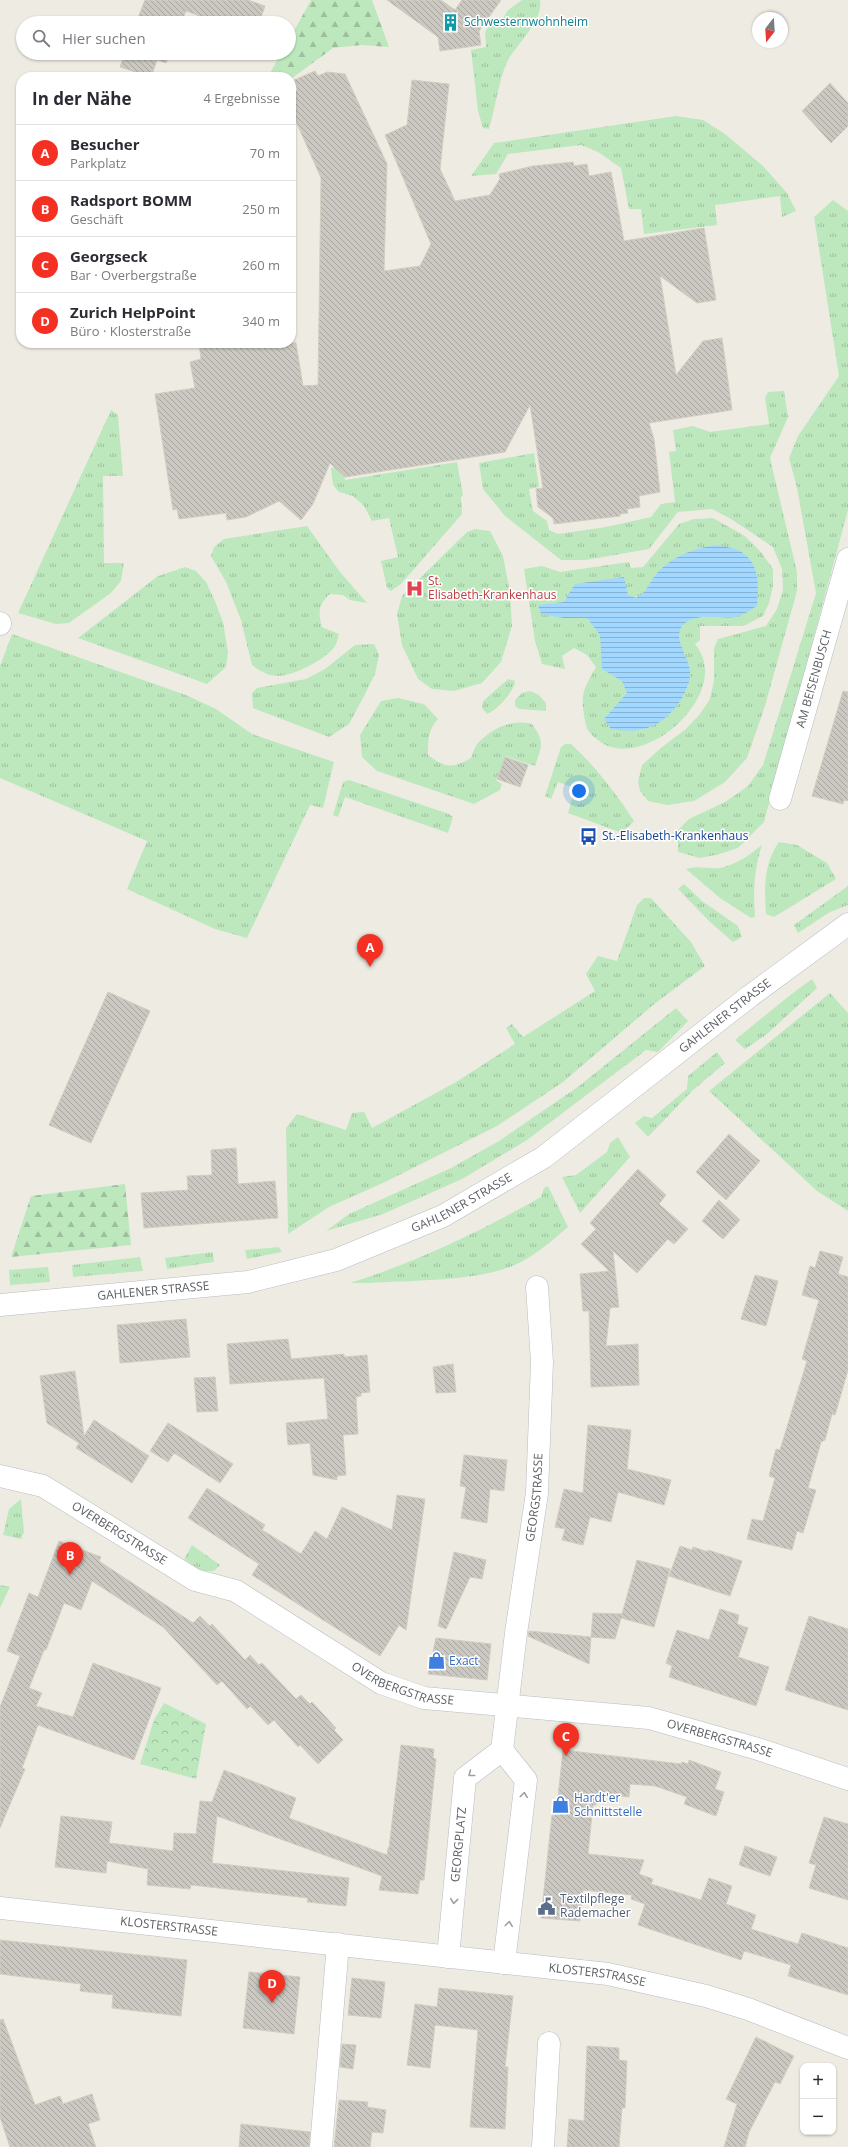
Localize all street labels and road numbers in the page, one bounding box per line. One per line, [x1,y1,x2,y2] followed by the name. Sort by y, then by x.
[792,628,836,730] street label: AM BEISENBUSCH
[675,974,774,1057] street label: GAHLENER STRASSE
[408,1169,515,1236] street label: GAHLENER STRASSE
[97,1277,210,1304] street label: GAHLENER STRASSE
[521,1453,547,1543] street label: GEORGSTRASSE
[70,1499,170,1569] street label: OVERBERGSTRASSE
[348,1657,455,1709] street label: OVERBERGSTRASSE
[665,1715,775,1761] street label: OVERBERGSTRASSE
[446,1806,470,1883] street label: GEORGPLATZ
[119,1912,219,1940] street label: KLOSTERSTRASSE
[548,1959,648,1990] street label: KLOSTERSTRASSE

